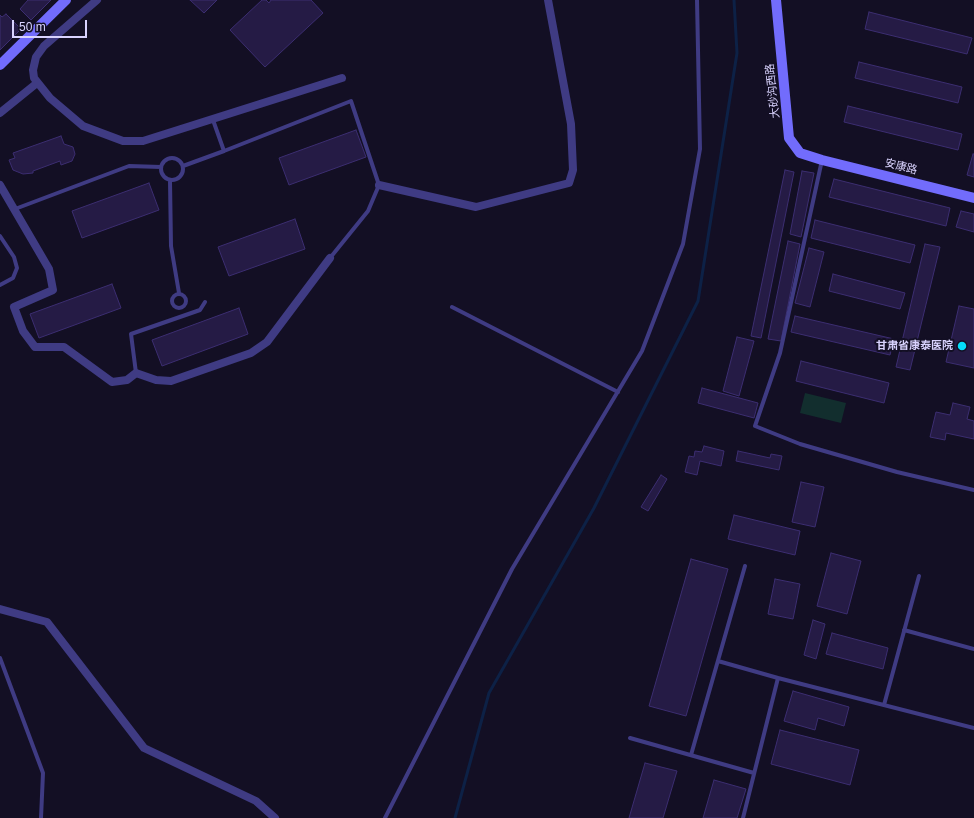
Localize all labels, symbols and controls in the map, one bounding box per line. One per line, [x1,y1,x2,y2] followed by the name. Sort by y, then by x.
[14,12,89,38] scale bar
[19,20,46,34] text: 50 m
[764,63,782,119] street label: 大砂沟西路
[883,157,919,177] street label: 安康路
[876,339,953,353] place label: 甘肃省康泰医院
[956,340,968,352] marker: 甘肃省康泰医院

